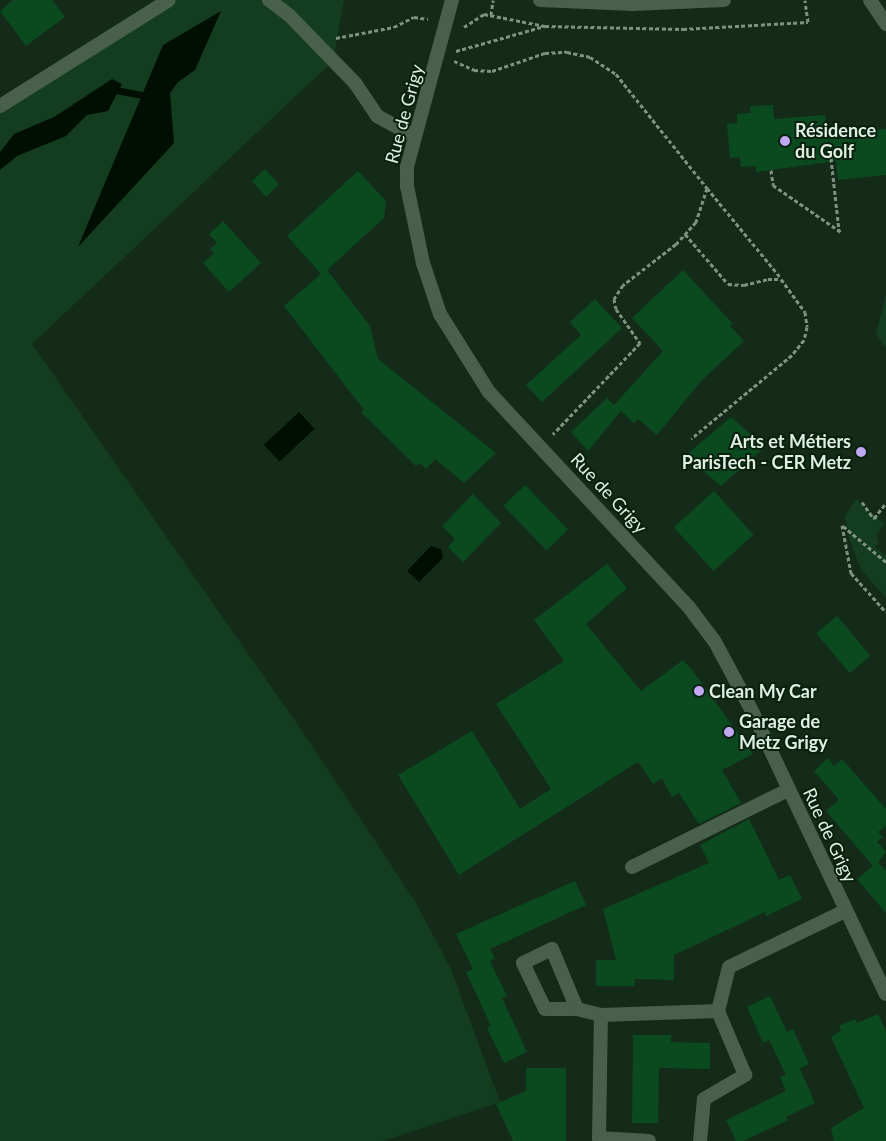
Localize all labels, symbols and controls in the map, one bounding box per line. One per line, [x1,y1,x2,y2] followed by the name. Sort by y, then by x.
[380,62,428,166] street label: Rue de Grigy
[795,120,876,162] place label: Résidence du Golf
[779,135,791,147] marker: Résidence du Golf
[682,431,851,474] place label: Arts et Métiers ParisTech - CER Metz
[855,446,867,458] marker: Arts et Métiers ParisTech - CER Metz
[566,448,652,538] street label: Rue de Grigy
[709,680,817,702] place label: Clean My Car
[693,685,705,697] marker: Clean My Car
[739,711,828,754] place label: Garage de Metz Grigy
[723,726,735,738] marker: Garage de Metz Grigy
[799,784,861,886] street label: Rue de Grigy

